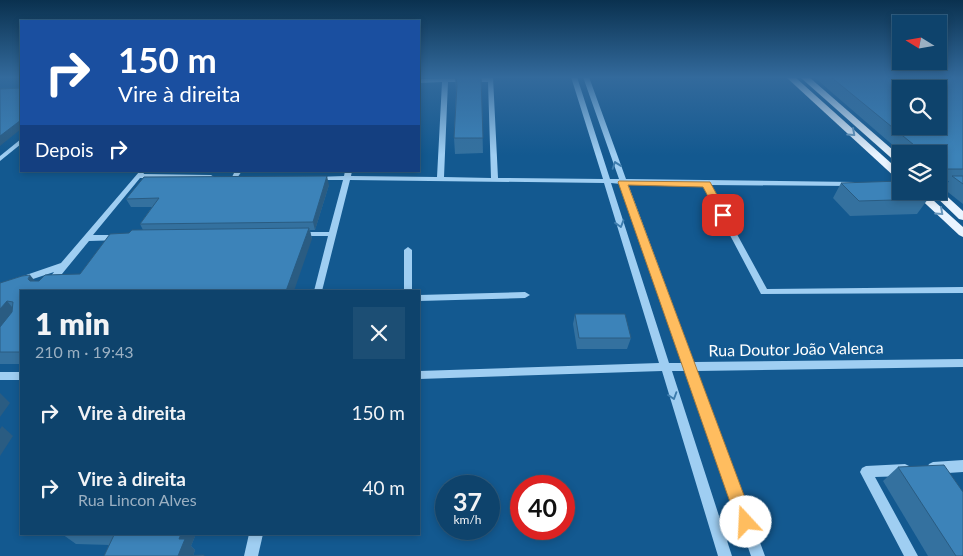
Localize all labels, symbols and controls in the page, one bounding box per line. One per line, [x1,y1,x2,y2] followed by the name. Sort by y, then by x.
[892,15,948,70] north arrow
[892,15,947,200] map controls
[118,38,217,80] text: 150 m
[35,40,100,105] icon: right
[118,80,240,107] text: Vire à direita
[892,80,947,135] button: search
[847,127,856,136] one-way arrow
[104,135,132,163] icon: right
[35,138,94,161] text: Depois
[892,145,947,200] button: layers
[612,161,622,169] one-way arrow
[702,194,744,236] pin
[709,201,737,229] icon: arrive
[935,206,944,215] one-way arrow
[614,219,624,228] one-way arrow
[35,305,110,341] text: 1 min
[353,307,405,359] button: close
[708,337,884,360] street label: Rua Doutor João Valenca
[35,342,134,361] text: 210 m · 19:43
[668,391,678,400] one-way arrow
[35,399,63,427] icon: right
[78,401,186,424] text: Vire à direita
[351,401,405,424] text: 150 m
[78,467,186,490] text: Vire à direita
[35,474,63,502] icon: right
[510,475,575,540] speed limit sign: 40
[362,476,405,499] text: 40 m
[453,486,482,516] text: 37
[78,490,197,509] text: Rua Lincon Alves
[719,495,771,547] position arrow
[453,512,482,527] text: km/h

